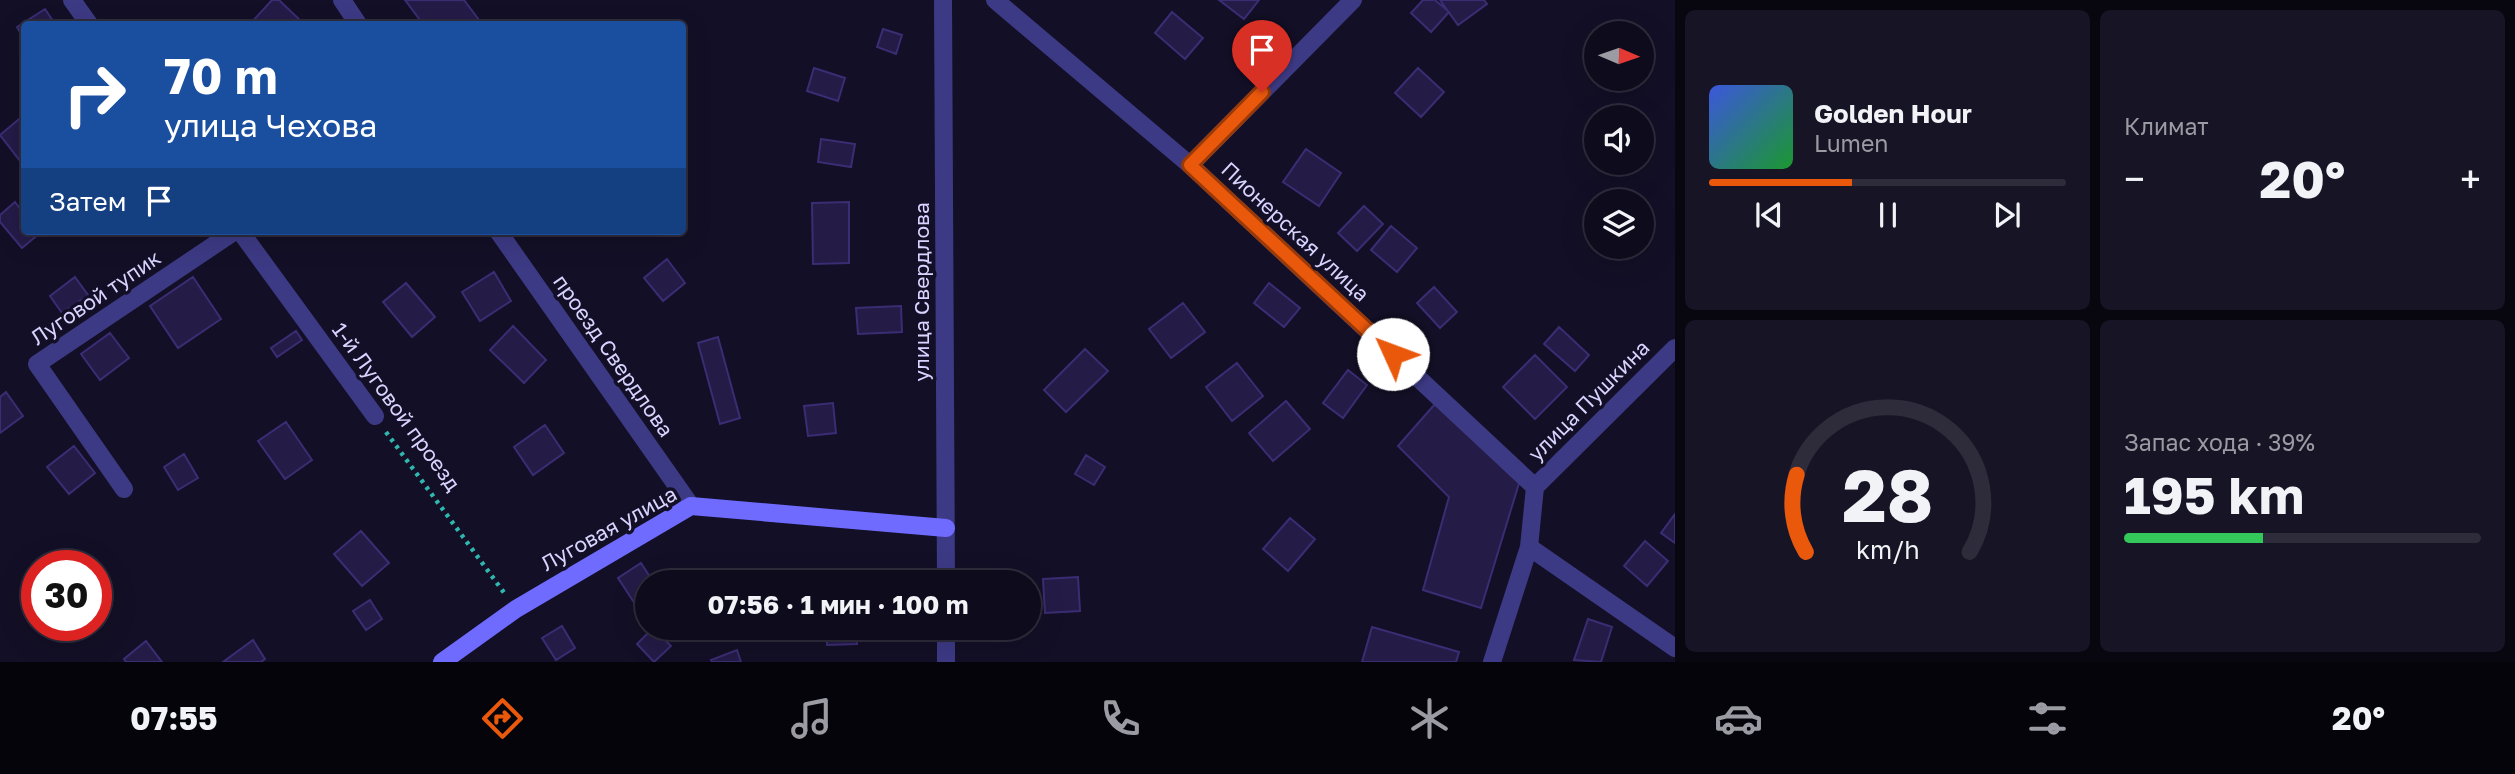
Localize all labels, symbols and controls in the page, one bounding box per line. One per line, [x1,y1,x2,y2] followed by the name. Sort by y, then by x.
[1232,20,1292,92] pin
[1584,21,1654,91] north arrow
[1584,21,1654,259] map controls
[1243,31,1281,69] icon: arrive
[164,46,278,105] text: 70 m
[49,49,140,140] icon: right
[1814,98,1972,129] text: Golden Hour
[1584,105,1654,175] button: sound
[164,106,377,144] text: улица Чехова
[2124,112,2209,140] text: Климат
[1814,129,1888,157] text: Lumen
[2260,147,2345,209] text: 20°
[1216,156,1375,307] street label: Пионерская улица
[2124,156,2145,201] text: −
[2460,156,2481,201] text: +
[140,182,178,220] icon: arrive
[49,186,126,217] text: Затем
[1584,189,1654,259] button: layers
[1750,196,1788,234] icon: previous
[1869,196,1907,234] icon: pause
[1988,196,2026,234] icon: next
[908,202,934,382] street label: улица Свердлова
[25,244,165,350] street label: Луговой тупик
[548,269,680,442] street label: проезд Свердлова
[327,317,467,496] street label: 1-й Луговой проезд
[1356,317,1430,391] position arrow
[1522,334,1654,466] street label: улица Пушкина
[2124,428,2315,456] text: Запас хода · 39%
[1842,451,1933,538] text: 28
[2124,463,2304,525] text: 195 km
[536,480,681,576] street label: Луговая улица
[1856,534,1919,565] text: km/h
[21,550,112,641] speed limit sign: 30
[707,589,969,620] text: 07:56 · 1 мин · 100 m
[478,694,527,743] icon: directions
[787,694,836,743] icon: music
[1096,694,1145,743] icon: phone
[1405,694,1454,743] icon: climate
[1714,694,1763,743] icon: car
[2023,694,2072,743] icon: filters
[130,699,218,737] text: 07:55
[2332,699,2385,737] text: 20°

